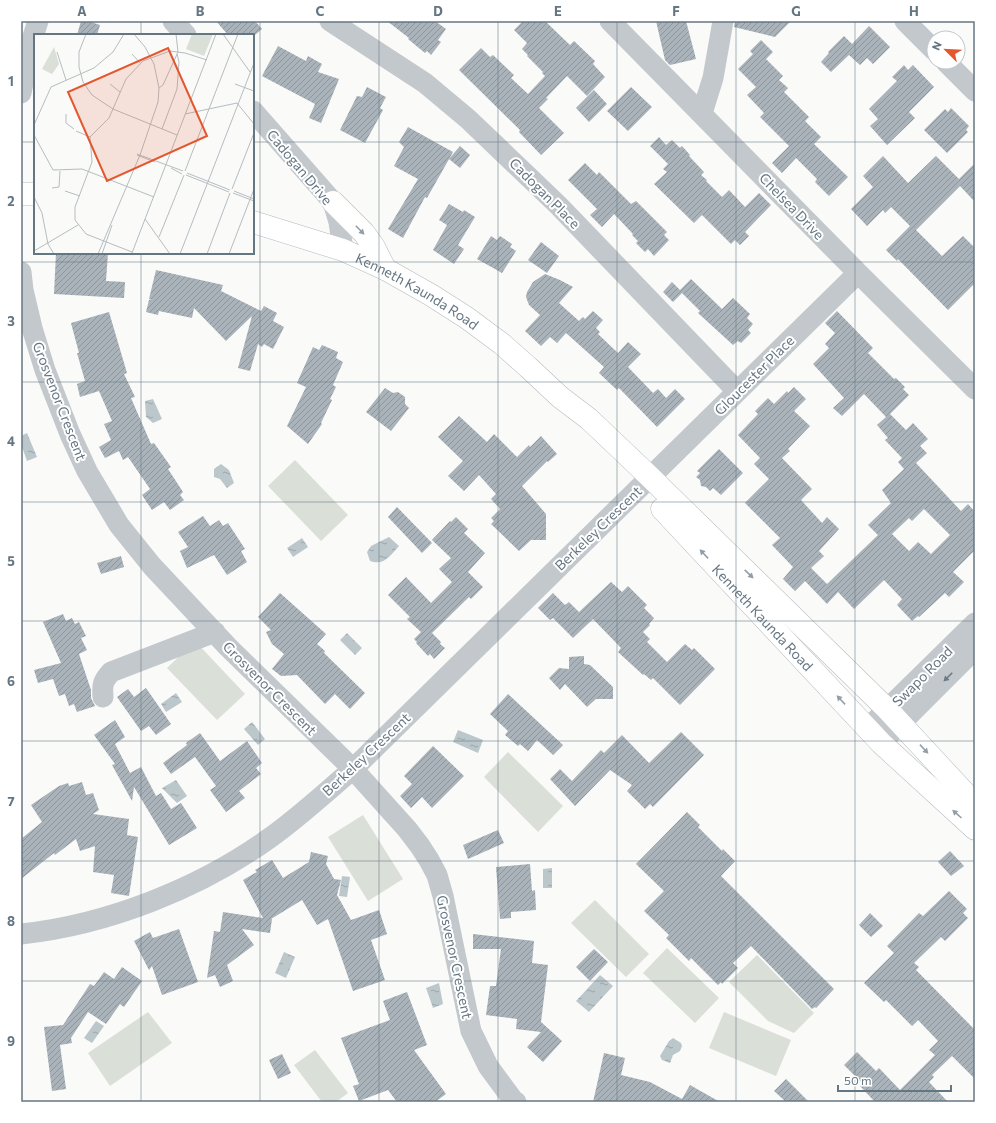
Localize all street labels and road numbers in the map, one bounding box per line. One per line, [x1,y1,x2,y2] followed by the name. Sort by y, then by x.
[264,126,336,208] street label: Cadogan Drive
[506,154,584,232] street label: Cadogan Place
[756,169,828,243] street label: Chelsea Drive
[353,248,482,332] street label: Kenneth Kaunda Road
[711,332,797,418] street label: Gloucester Place
[30,339,91,463] street label: Grosvenor Crescent
[551,482,645,574] street label: Berkeley Crescent
[709,560,817,674] street label: Kenneth Kaunda Road
[220,638,321,739] street label: Grosvenor Crescent
[888,642,956,710] street label: Swapo Road
[318,709,414,799] street label: Berkeley Crescent
[434,894,476,1021] street label: Grosvenor Crescent

